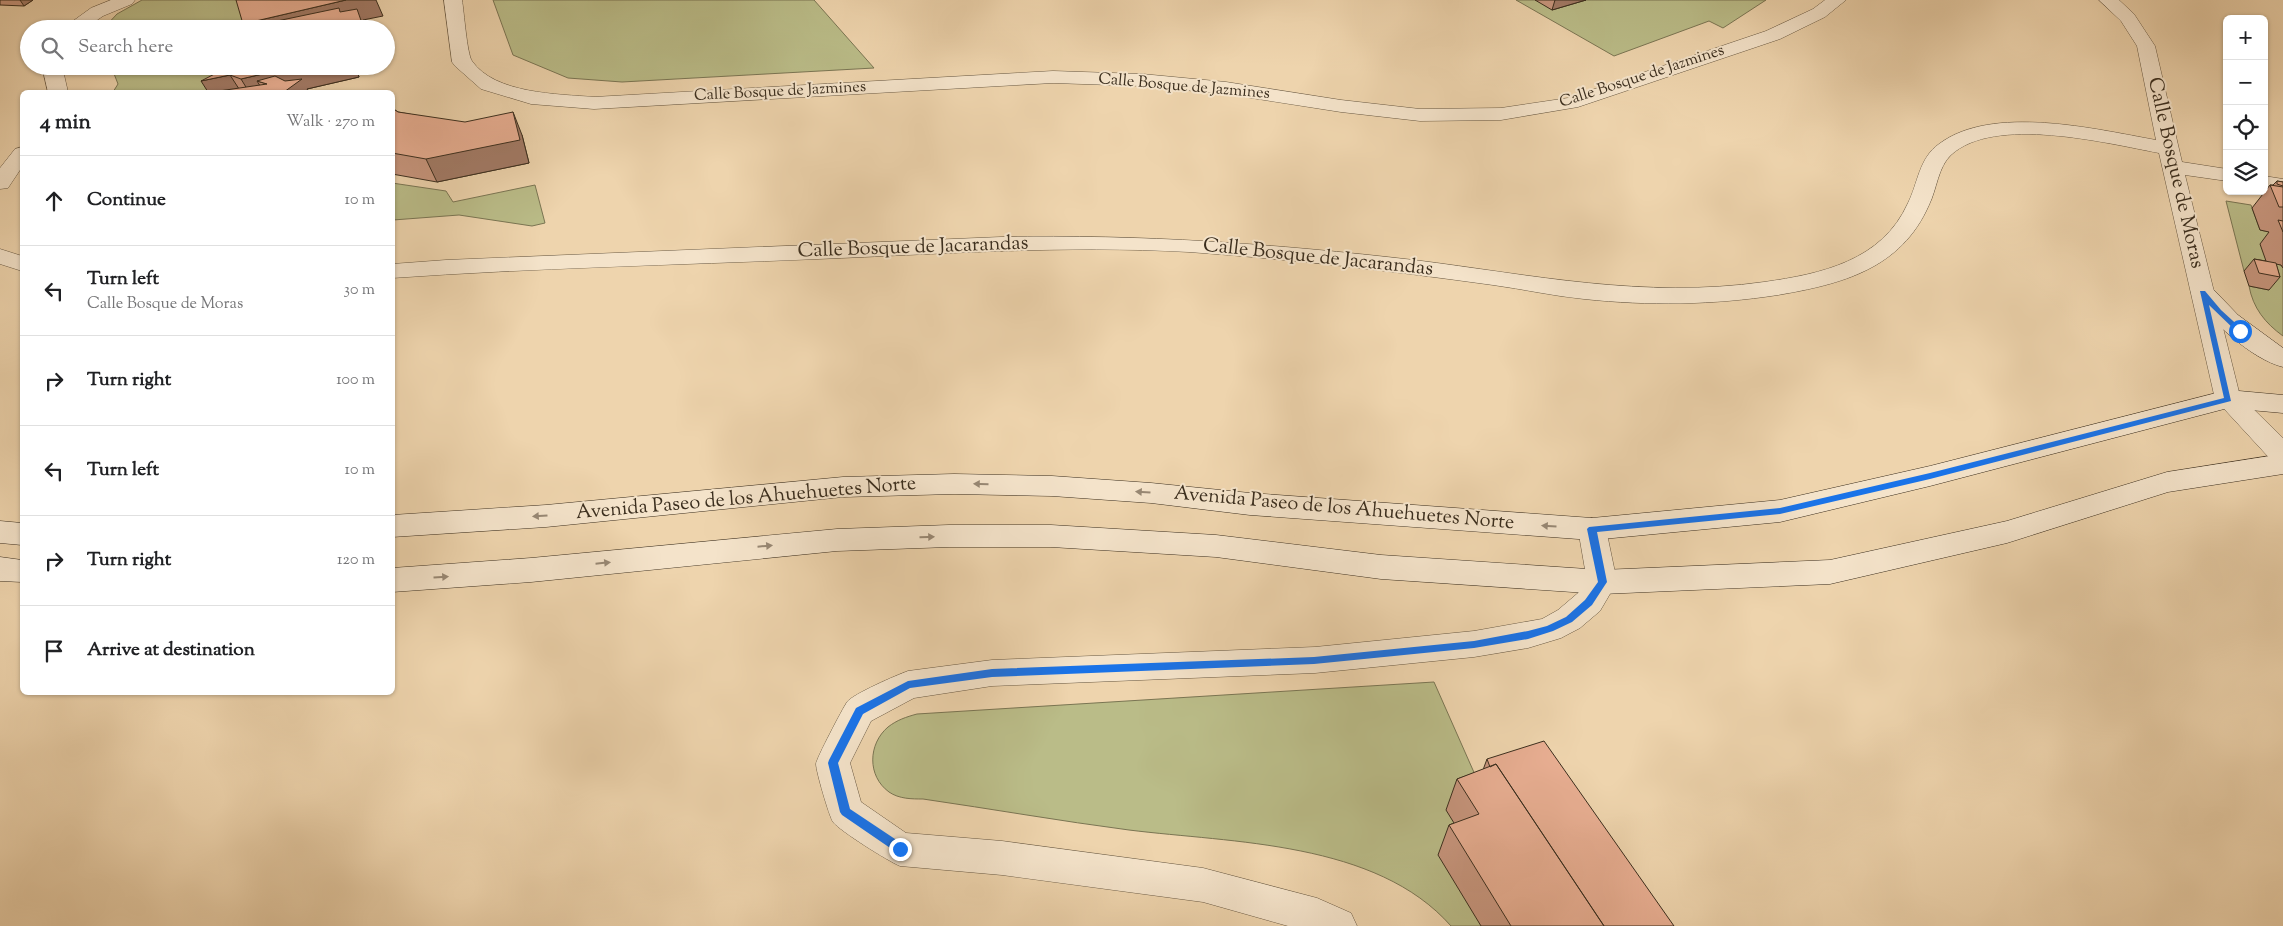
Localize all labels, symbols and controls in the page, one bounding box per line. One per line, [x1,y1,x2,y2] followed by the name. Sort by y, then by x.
[2223,15,2268,195] map controls
[2223,15,2268,60] button: +
[20,20,395,75] search box
[38,34,66,62] icon: search
[78,34,173,61] text: Search here
[1557,39,1727,115] street label: Calle Bosque de Jazmines
[2223,60,2268,105] button: −
[1097,68,1271,106] street label: Calle Bosque de Jazmines
[2139,75,2211,272] street label: Calle Bosque de Moras
[693,76,867,108] street label: Calle Bosque de Jazmines
[2223,105,2268,150] button: locate
[40,108,91,138] text: 4 min
[286,111,375,134] text: Walk · 270 m
[2223,150,2268,195] button: layers
[40,187,68,215] icon: ahead
[87,187,166,214] text: Continue
[345,189,375,212] text: 10 m
[797,229,1029,267] street label: Calle Bosque de Jacarandas
[1202,231,1435,285] street label: Calle Bosque de Jacarandas
[87,266,159,293] text: Turn left
[40,277,68,305] icon: left
[344,279,375,302] text: 30 m
[87,293,243,316] text: Calle Bosque de Moras
[2229,320,2252,343] route start
[40,367,68,395] icon: right
[87,367,171,394] text: Turn right
[336,369,375,392] text: 100 m
[40,457,68,485] icon: left
[87,457,159,484] text: Turn left
[345,459,375,482] text: 10 m
[575,470,917,528] street label: Avenida Paseo de los Ahuehuetes Norte
[973,480,989,488] one-way arrow
[1173,480,1515,538] street label: Avenida Paseo de los Ahuehuetes Norte
[1135,488,1151,496] one-way arrow
[532,513,548,521] one-way arrow
[1541,521,1557,529] one-way arrow
[919,533,935,541] one-way arrow
[757,542,773,550] one-way arrow
[40,547,68,575] icon: right
[87,547,171,574] text: Turn right
[337,549,375,572] text: 120 m
[595,559,611,567] one-way arrow
[433,572,449,580] one-way arrow
[40,637,68,665] icon: arrive
[87,637,255,664] text: Arrive at destination
[889,838,912,861] route end

